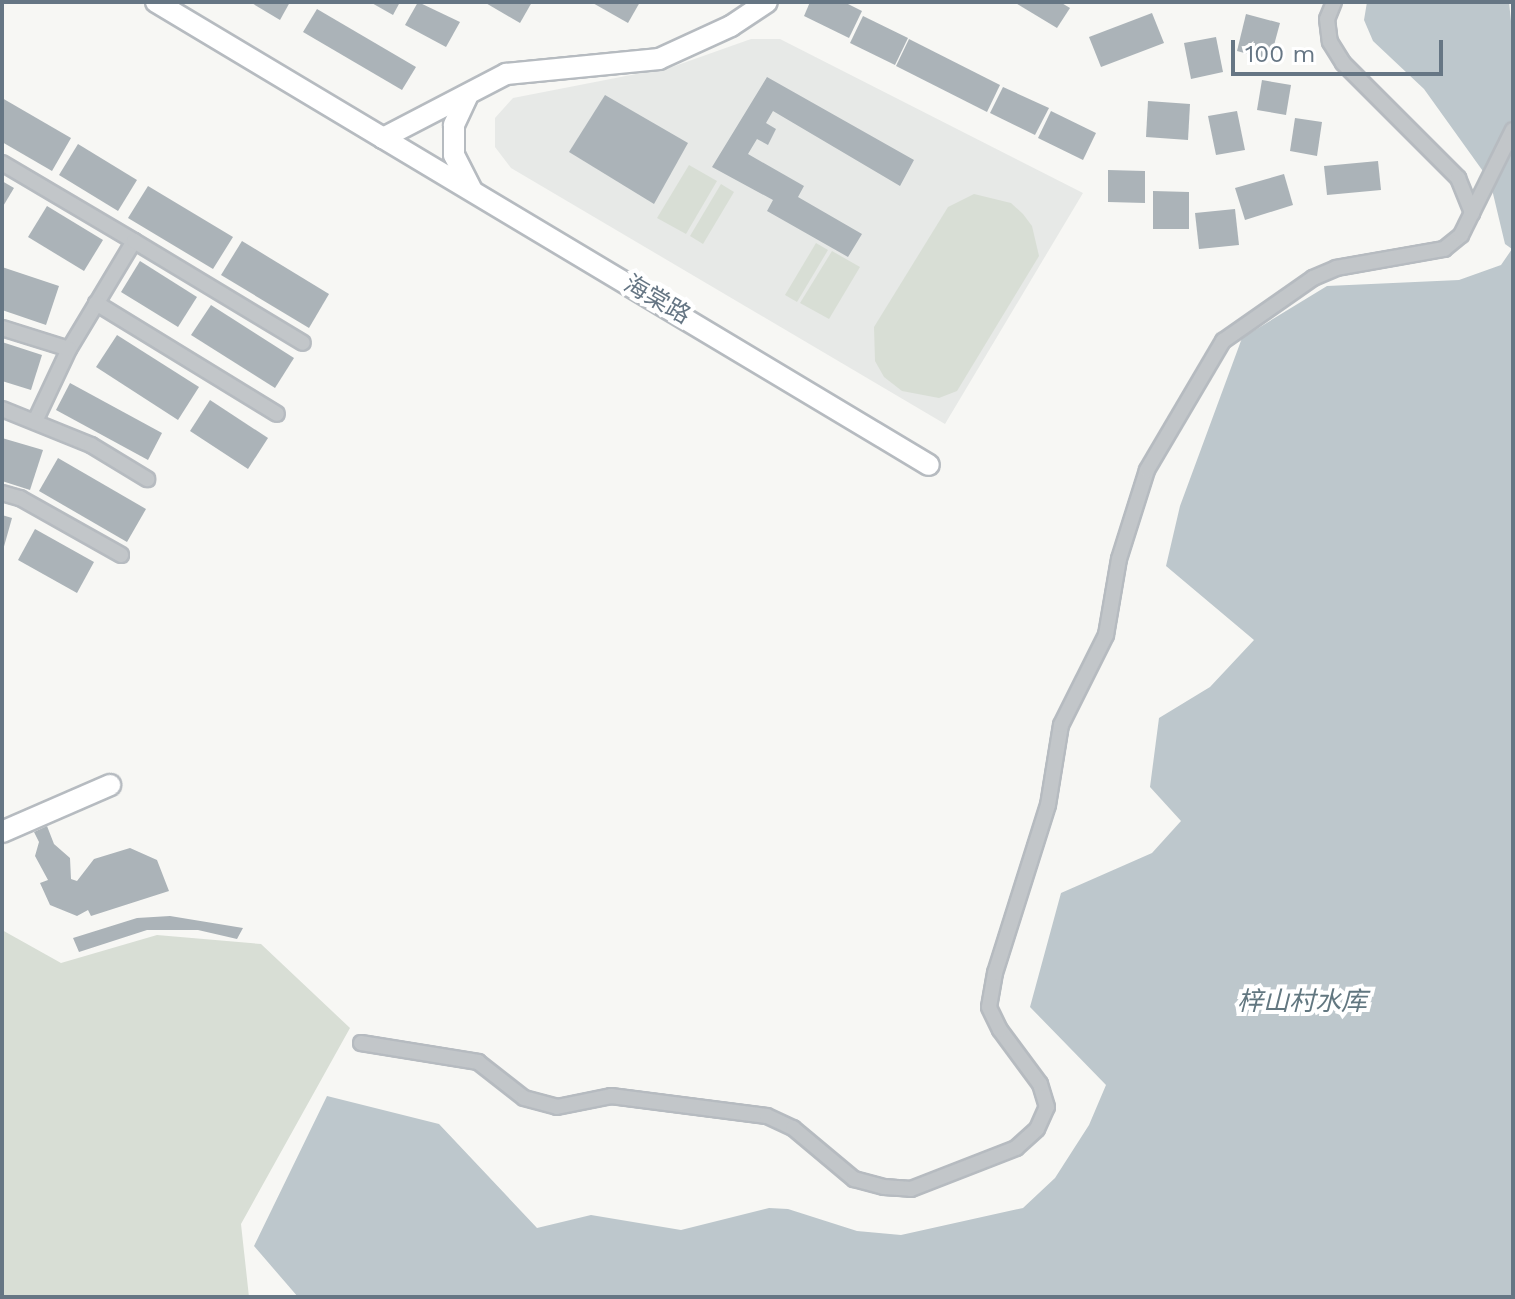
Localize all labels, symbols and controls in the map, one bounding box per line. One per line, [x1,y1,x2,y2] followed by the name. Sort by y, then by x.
[1235,24,1447,74] scale bar
[1245,40,1315,68] text: 100 m
[619,270,695,330] street label: 海棠路
[1237,986,1367,1018] water label: 梓山村水库

